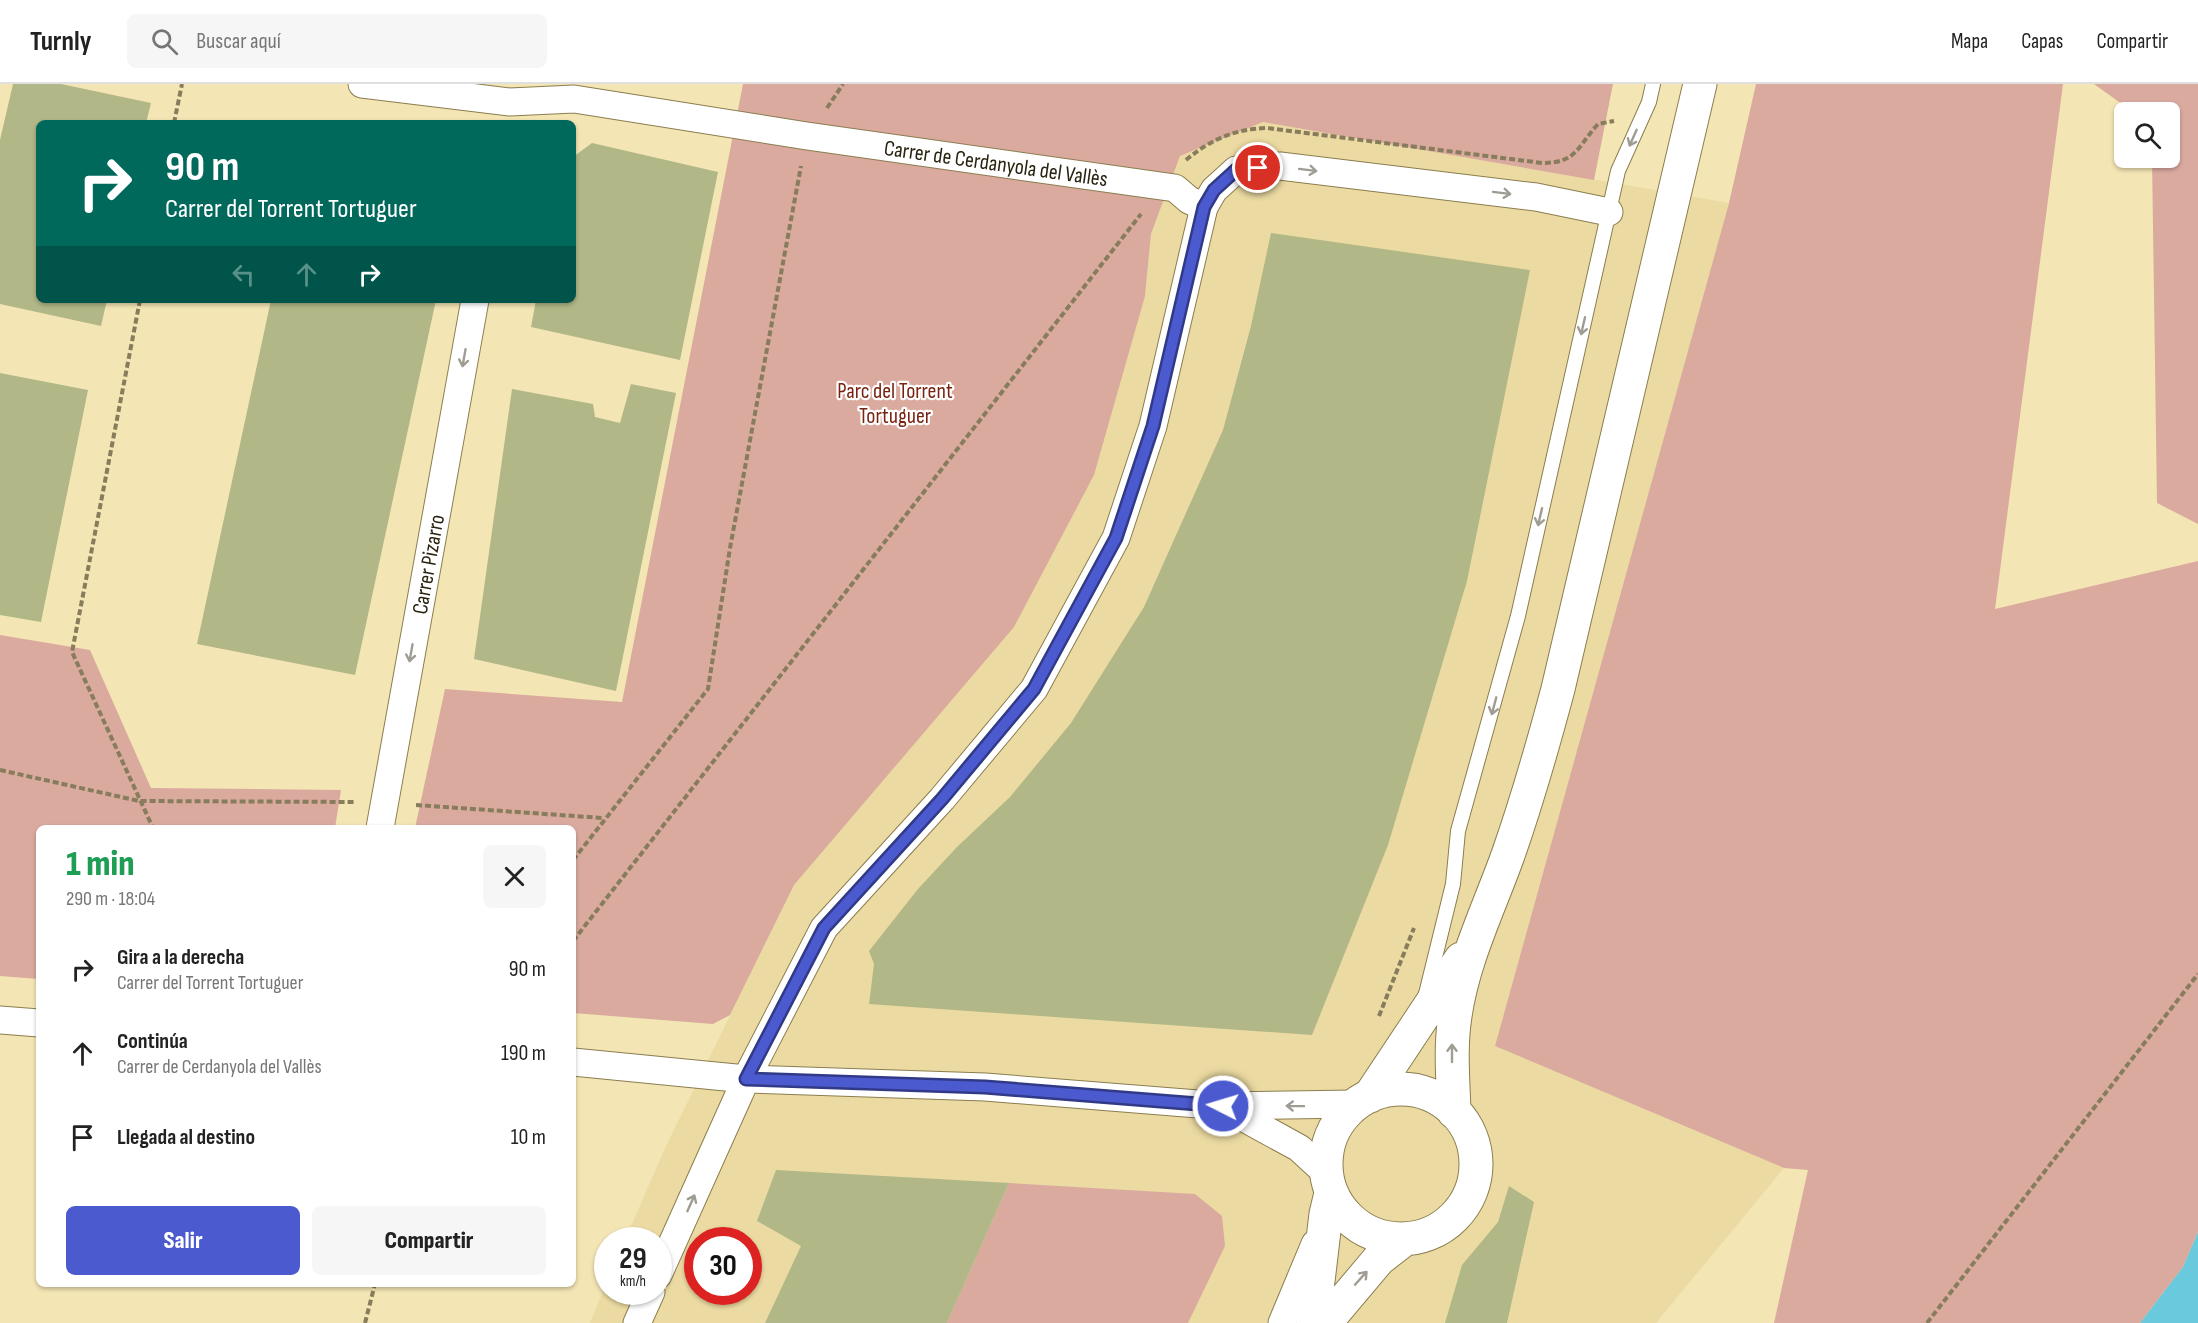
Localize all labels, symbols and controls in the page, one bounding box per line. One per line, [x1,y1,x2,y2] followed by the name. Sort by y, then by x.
[127,14,547,68] search box
[30,25,91,58] text: Turnly
[148,25,181,58] icon: search
[196,28,281,55] text: Buscar aquí
[1951,29,1988,54] text: Mapa
[2021,29,2063,54] text: Capas
[2096,29,2168,54] text: Compartir
[2114,102,2180,168] map controls
[2114,102,2180,168] button: search
[1626,129,1638,147] one-way arrow
[882,135,1109,193] street label: Carrer de Cerdanyola del Vallès
[165,142,239,193] text: 90 m
[1232,142,1283,193] pin
[66,144,144,222] icon: right
[1241,151,1274,184] icon: arrive
[1298,164,1318,175] one-way arrow
[1491,187,1511,198] one-way arrow
[165,193,417,225] text: Carrer del Torrent Tortuguer
[227,258,260,291] icon: left
[290,258,323,291] icon: ahead
[353,258,386,291] icon: right
[1576,317,1588,336] one-way arrow
[458,347,469,367] one-way arrow
[837,378,953,430] park label: Parc del Torrent Tortuguer
[1534,506,1545,526] one-way arrow
[407,512,451,617] street label: Carrer Pizarro
[405,642,416,662] one-way arrow
[1488,696,1499,715] one-way arrow
[66,843,134,886] text: 1 min
[483,845,546,908] button: close
[66,887,155,911] text: 290 m · 18:04
[117,944,244,971] text: Gira a la derecha
[66,953,99,986] icon: right
[509,956,546,983] text: 90 m
[117,971,303,995] text: Carrer del Torrent Tortuguer
[117,1028,188,1055] text: Continúa
[66,1037,99,1070] icon: ahead
[501,1040,546,1067] text: 190 m
[1446,1044,1458,1064] one-way arrow
[117,1055,322,1079] text: Carrer de Cerdanyola del Vallès
[1191,1074,1255,1138] position arrow
[1286,1100,1306,1112] one-way arrow
[66,1121,99,1154] icon: arrive
[117,1124,255,1151] text: Llegada al destino
[511,1124,546,1151] text: 10 m
[686,1194,697,1212] one-way arrow
[66,1206,300,1275] button: Salir
[312,1206,546,1275] button: Compartir
[684,1227,762,1305] speed limit sign: 30
[619,1241,647,1277] text: 29
[1354,1271,1368,1286] one-way arrow
[620,1272,646,1291] text: km/h

